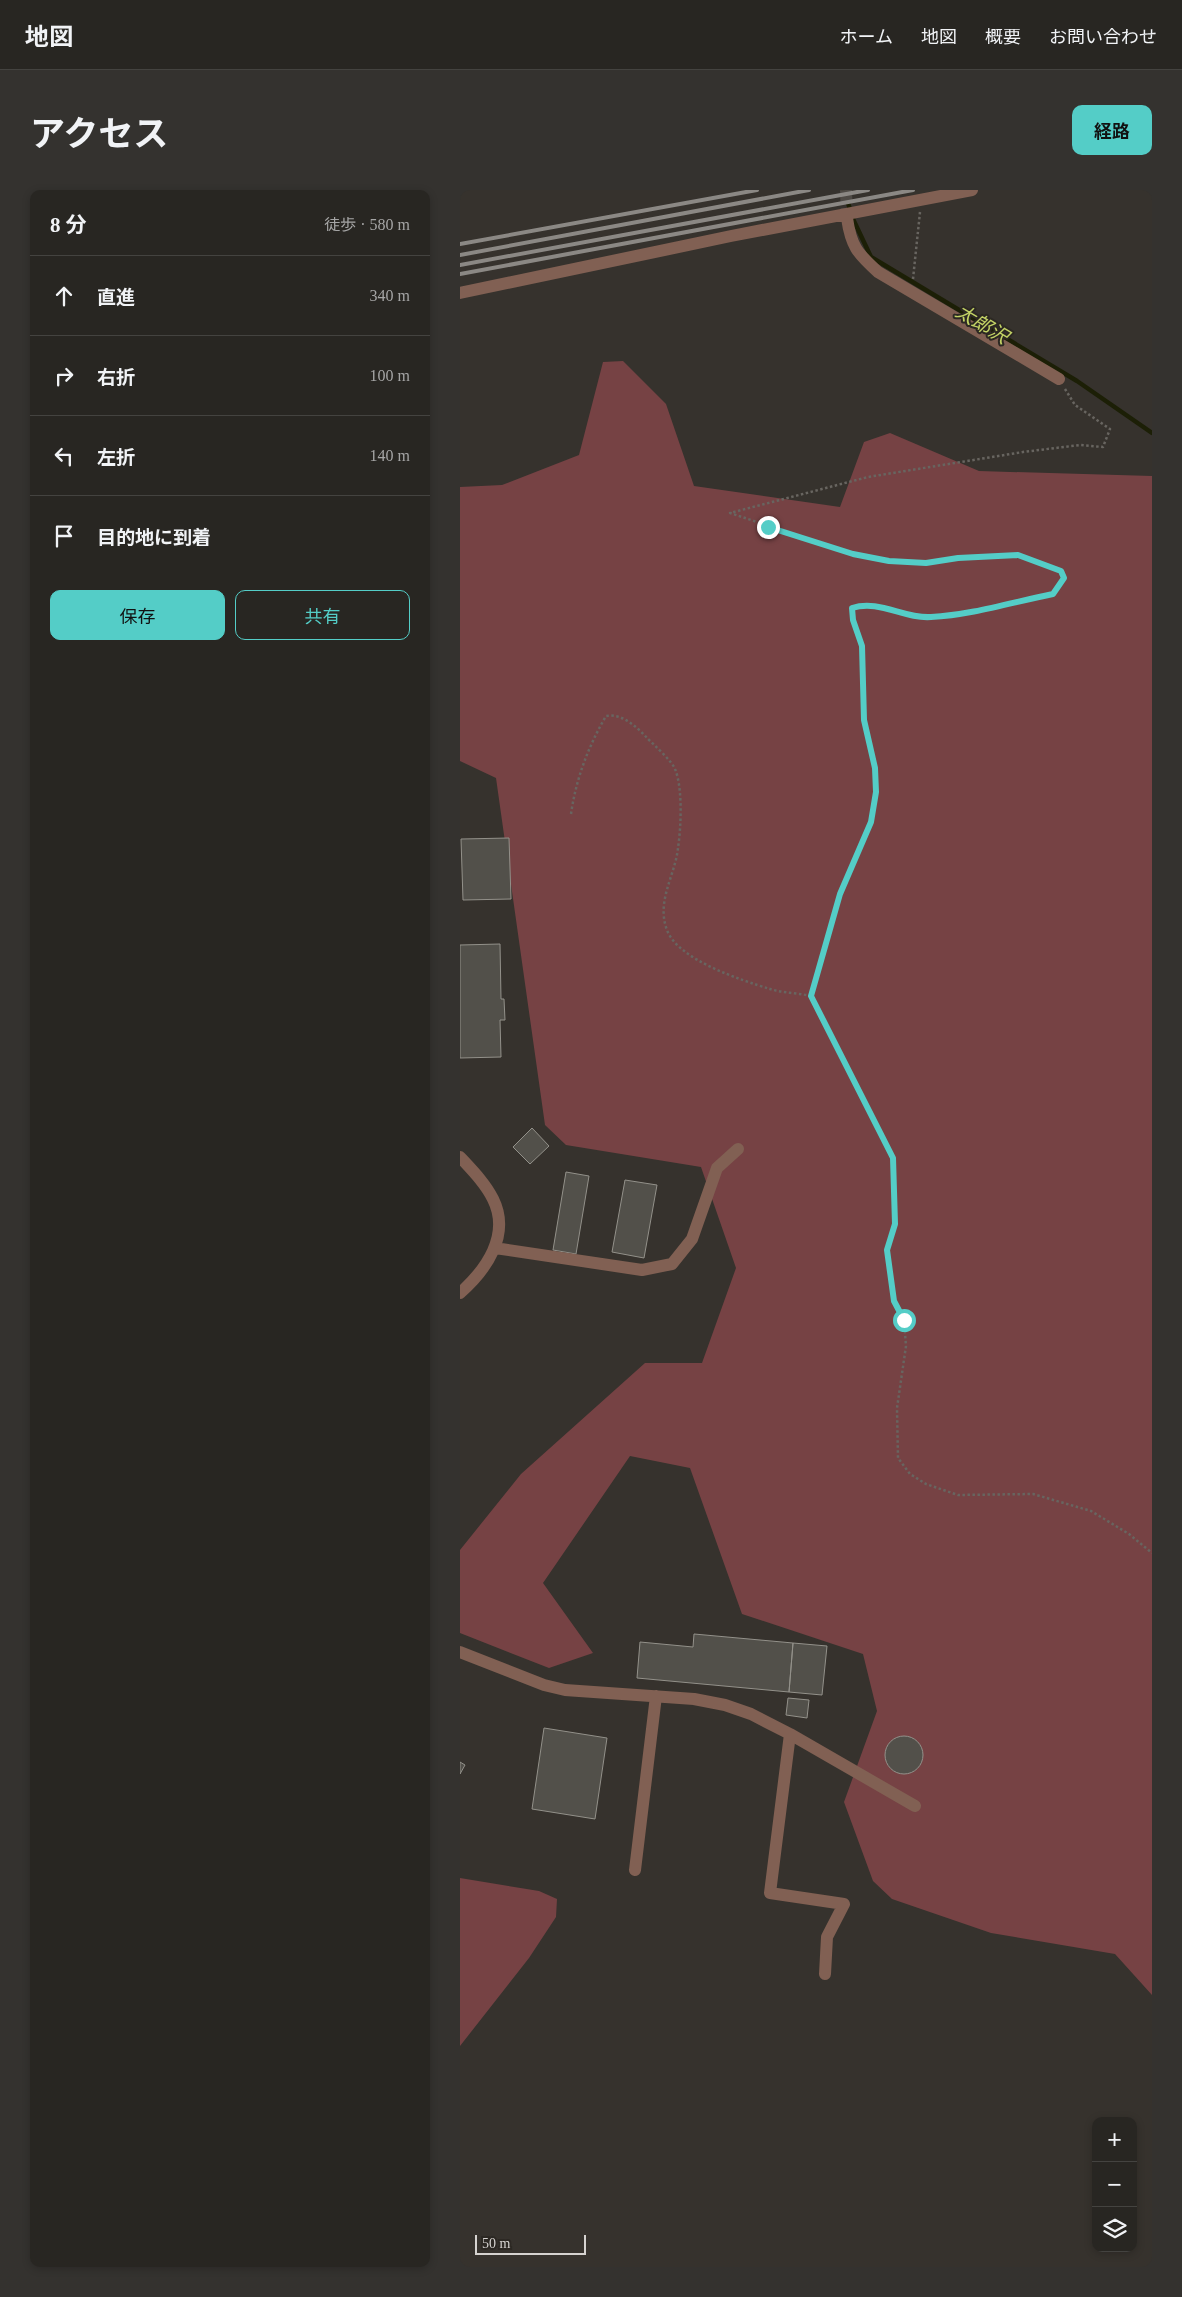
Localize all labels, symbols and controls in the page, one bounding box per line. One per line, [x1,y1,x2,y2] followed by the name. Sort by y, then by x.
[25,24,73,50] text: 地図
[840,27,893,47] text: ホーム
[921,27,957,47] text: 地図
[985,27,1021,47] text: 概要
[1049,27,1157,47] text: お問い合わせ
[1072,105,1152,155] button: 経路
[30,115,168,154] text: アクセス
[50,213,87,237] text: 8 分
[324,216,410,233] text: 徒歩 · 580 m
[50,282,78,310] icon: ahead
[97,287,135,308] text: 直進
[370,287,410,304] text: 340 m
[952,300,1014,349] water label: 太郎沢
[50,362,78,390] icon: right
[97,367,135,388] text: 右折
[370,367,410,384] text: 100 m
[50,442,78,470] icon: left
[97,447,135,468] text: 左折
[370,447,410,464] text: 140 m
[757,516,780,539] route end
[50,522,78,550] icon: arrive
[97,527,211,548] text: 目的地に到着
[50,590,225,640] button: 保存
[235,590,410,640] button: 共有
[893,1309,916,1332] route start
[1092,2117,1137,2252] map controls
[1092,2117,1137,2162] button: +
[1092,2162,1137,2207] button: −
[1092,2207,1137,2252] button: layers
[475,2232,586,2255] scale bar
[482,2236,510,2251] text: 50 m

